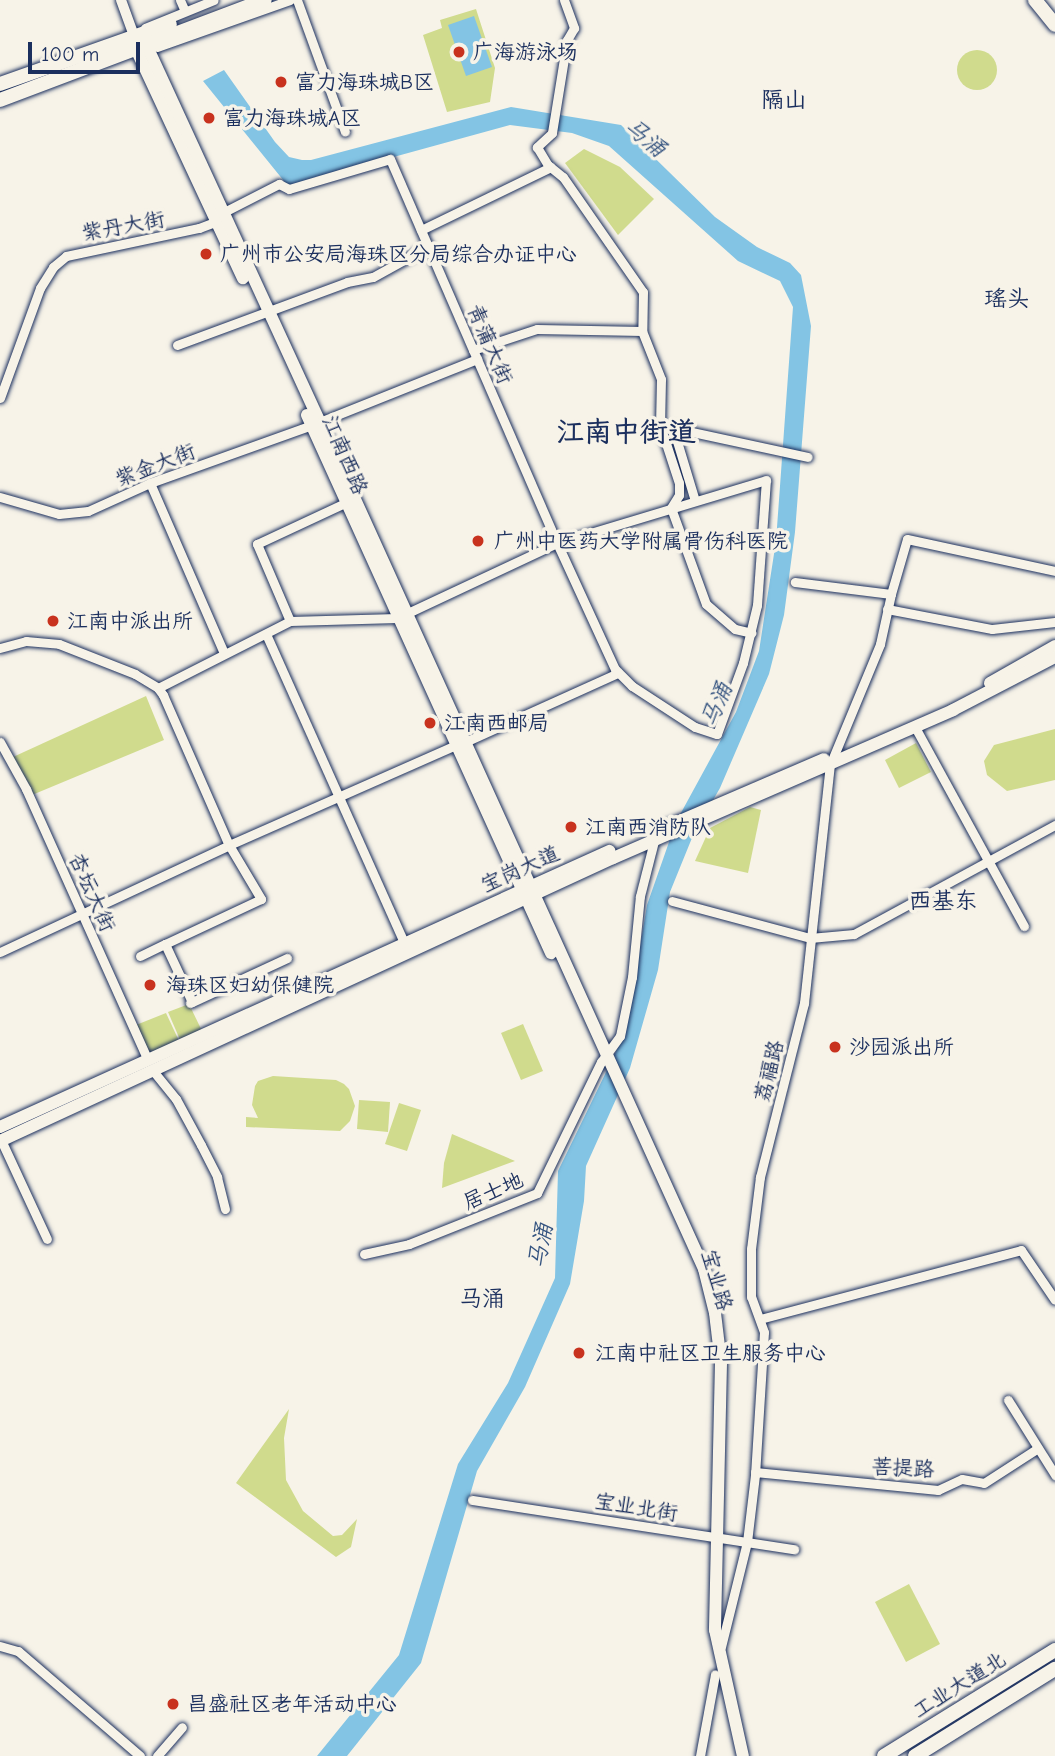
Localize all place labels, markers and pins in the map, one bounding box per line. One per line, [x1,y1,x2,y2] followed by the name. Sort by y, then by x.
[473,39,578,65] place label: 广海游泳场
[451,44,467,60] marker: 广海游泳场
[295,69,434,95] place label: 富力海珠城B区
[273,74,289,90] marker: 富力海珠城B区
[223,105,361,131] place label: 富力海珠城A区
[201,110,217,126] marker: 富力海珠城A区
[220,241,577,267] place label: 广州市公安局海珠区分局综合办证中心
[198,246,214,262] marker: 广州市公安局海珠区分局综合办证中心
[494,528,788,554] place label: 广州中医药大学附属骨伤科医院
[468,531,488,551] marker: 广州中医药大学附属骨伤科医院
[67,608,193,634] place label: 江南中派出所
[45,613,61,629] marker: 江南中派出所
[444,710,549,736] place label: 江南西邮局
[422,715,438,731] marker: 江南西邮局
[585,814,711,840] place label: 江南西消防队
[563,819,579,835] marker: 江南西消防队
[166,972,334,998] place label: 海珠区妇幼保健院
[140,975,160,995] marker: 海珠区妇幼保健院
[849,1034,954,1060] place label: 沙园派出所
[827,1039,843,1055] marker: 沙园派出所
[595,1340,826,1366] place label: 江南中社区卫生服务中心
[569,1343,589,1363] marker: 江南中社区卫生服务中心
[187,1691,397,1717] place label: 昌盛社区老年活动中心
[165,1696,181,1712] marker: 昌盛社区老年活动中心

